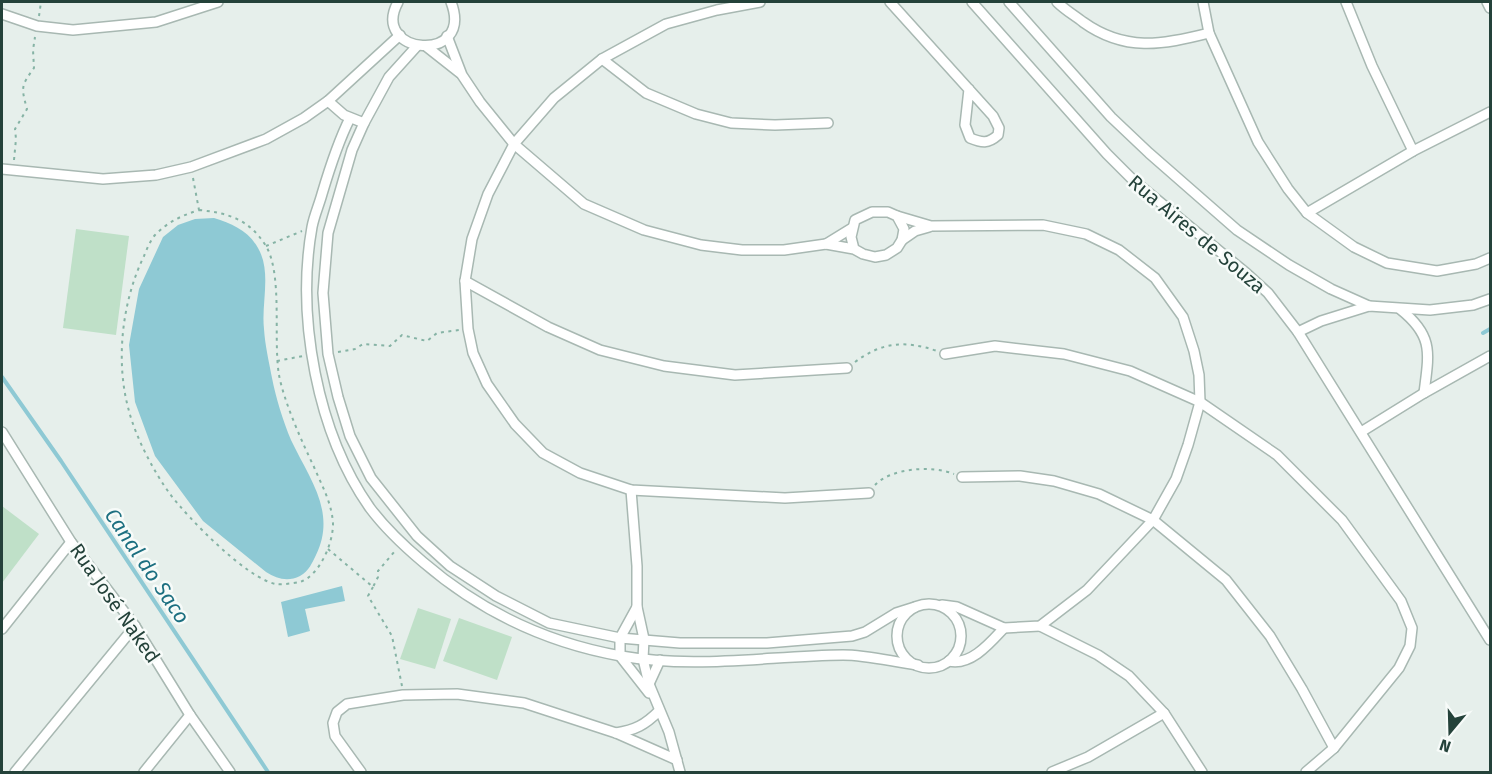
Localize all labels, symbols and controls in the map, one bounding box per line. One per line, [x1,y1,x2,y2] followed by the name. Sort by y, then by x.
[1124,170,1270,298] street label: Rua Aires de Souza
[99,503,195,629] water label: Canal do Saco
[65,538,165,668] street label: Rua José Naked
[1420,702,1480,762] north arrow
[1437,735,1453,756] text: N

